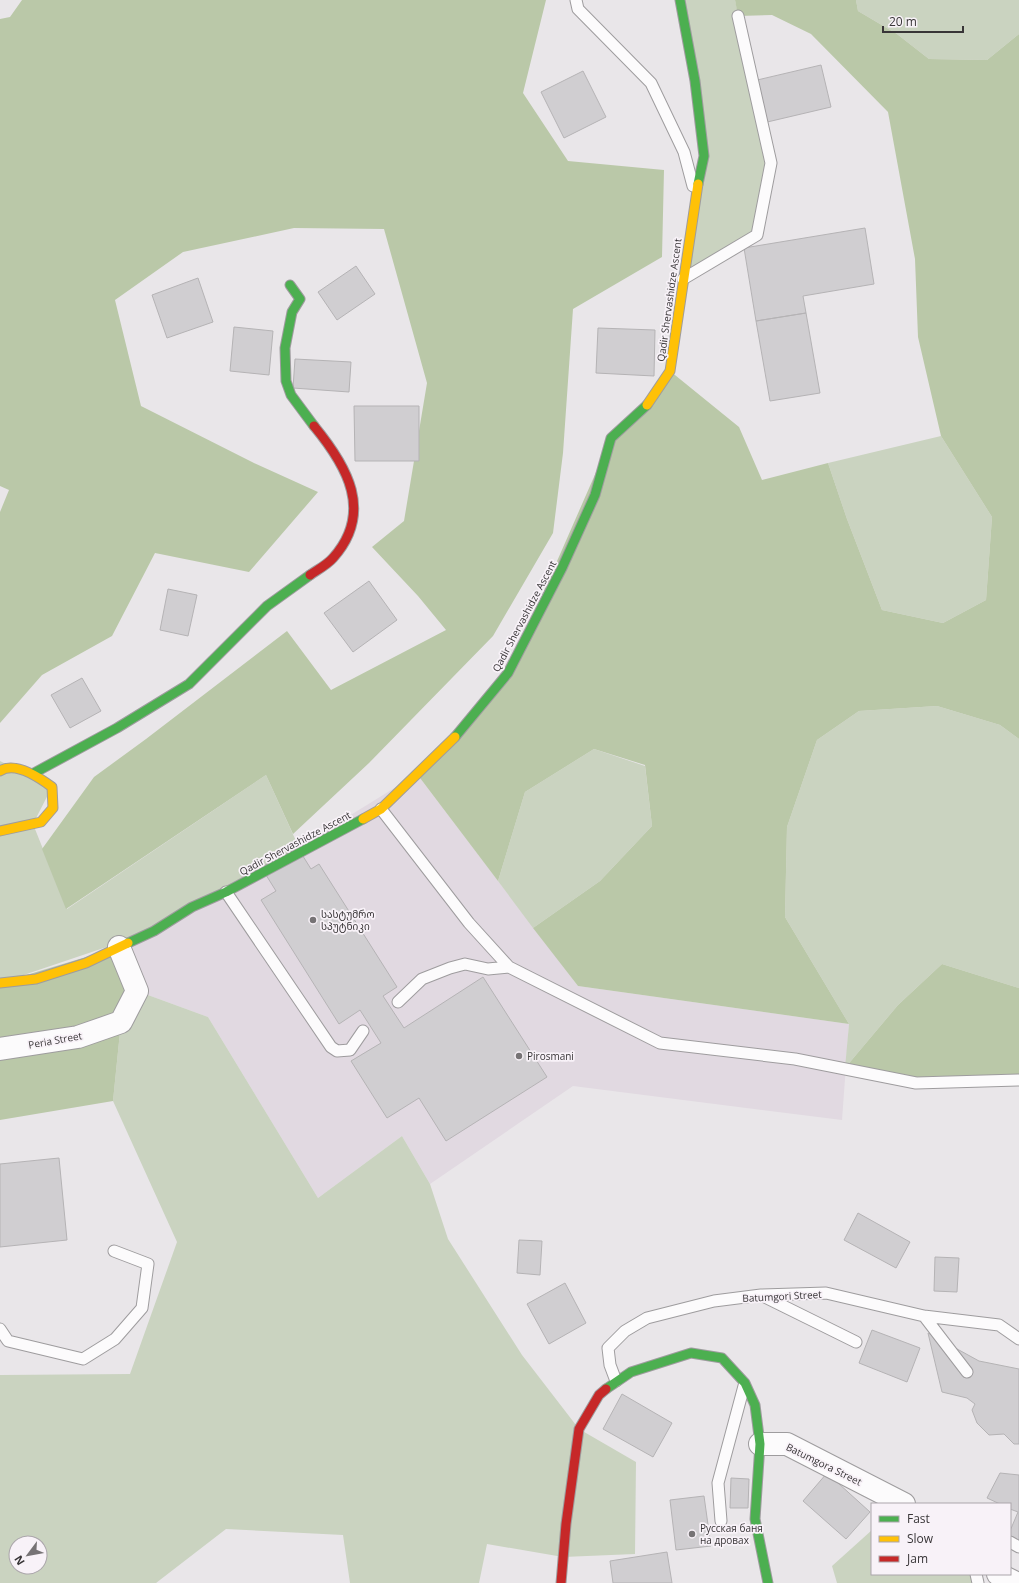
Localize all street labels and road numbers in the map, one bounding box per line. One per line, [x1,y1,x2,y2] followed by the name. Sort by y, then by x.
[653,237,685,362] street label: Qadir Shervashidze Ascent
[489,558,560,674] street label: Qadir Shervashidze Ascent
[237,807,353,878] street label: Qadir Shervashidze Ascent
[27,1028,83,1052] street label: Peria Street
[742,1287,823,1305] street label: Batumgori Street
[784,1440,865,1489] street label: Batumgora Street

